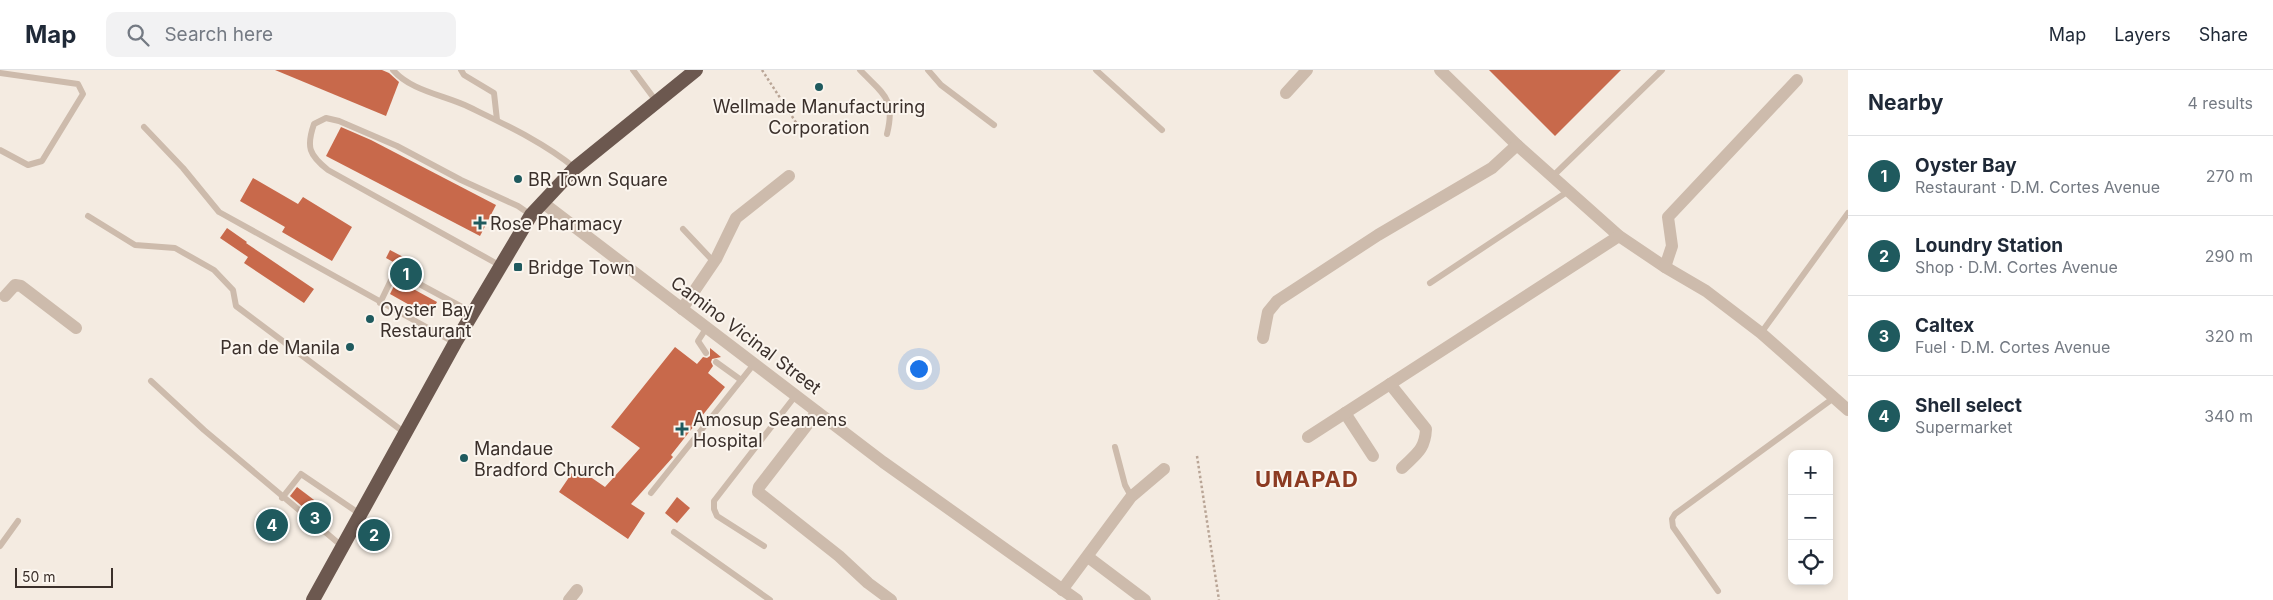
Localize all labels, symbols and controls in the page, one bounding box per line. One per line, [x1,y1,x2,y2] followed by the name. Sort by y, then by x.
[106,12,456,57] search box
[25,20,76,49] text: Map
[124,21,152,49] icon: search
[164,23,273,46] text: Search here
[2049,24,2086,45] text: Map
[2114,24,2171,45] text: Layers
[2199,24,2248,45] text: Share
[813,81,825,93] marker: Wellmade Manufacturing Corporation
[1868,90,1943,115] text: Nearby
[2188,93,2253,113] text: 4 results
[713,96,925,138] place label: Wellmade Manufacturing Corporation
[1915,154,2017,177] text: Oyster Bay
[1881,166,1887,186] text: 1
[2206,166,2253,186] text: 270 m
[528,169,668,190] place label: BR Town Square
[512,173,524,185] marker: BR Town Square
[1915,177,2160,197] text: Restaurant · D.M. Cortes Avenue
[490,213,622,234] place label: Rose Pharmacy
[474,217,486,229] marker: Rose Pharmacy
[1915,234,2063,257] text: Loundry Station
[1879,246,1889,266] text: 2
[2205,246,2253,266] text: 290 m
[390,255,422,293] pin: 1
[528,257,635,278] place label: Bridge Town
[1915,257,2118,277] text: Shop · D.M. Cortes Avenue
[512,261,524,273] marker: Bridge Town
[667,272,825,398] street label: Camino Vicinal Street
[380,299,473,341] place label: Oyster Bay Restaurant
[364,313,376,325] marker: Oyster Bay Restaurant
[1915,314,1974,337] text: Caltex
[1879,326,1889,346] text: 3
[2205,326,2253,346] text: 320 m
[220,337,340,358] place label: Pan de Manila
[1915,337,2110,357] text: Fuel · D.M. Cortes Avenue
[344,341,356,353] marker: Pan de Manila
[906,356,932,382] your location
[1915,394,2022,417] text: Shell select
[1879,406,1889,426] text: 4
[2204,406,2253,426] text: 340 m
[693,409,847,451] place label: Amosup Seamens Hospital
[1915,417,2012,437] text: Supermarket
[675,422,689,436] marker: Amosup Seamens Hospital
[474,438,615,480] place label: Mandaue Bradford Church
[1788,450,1833,585] map controls
[1788,450,1833,495] button: +
[458,452,470,464] marker: Mandaue Bradford Church
[1255,466,1359,492] district label: UMAPAD
[1788,495,1833,540] button: −
[299,499,331,537] pin: 3
[256,506,288,544] pin: 4
[358,516,390,554] pin: 2
[1788,540,1833,585] button: locate
[15,565,112,588] scale bar
[22,568,56,585] text: 50 m

